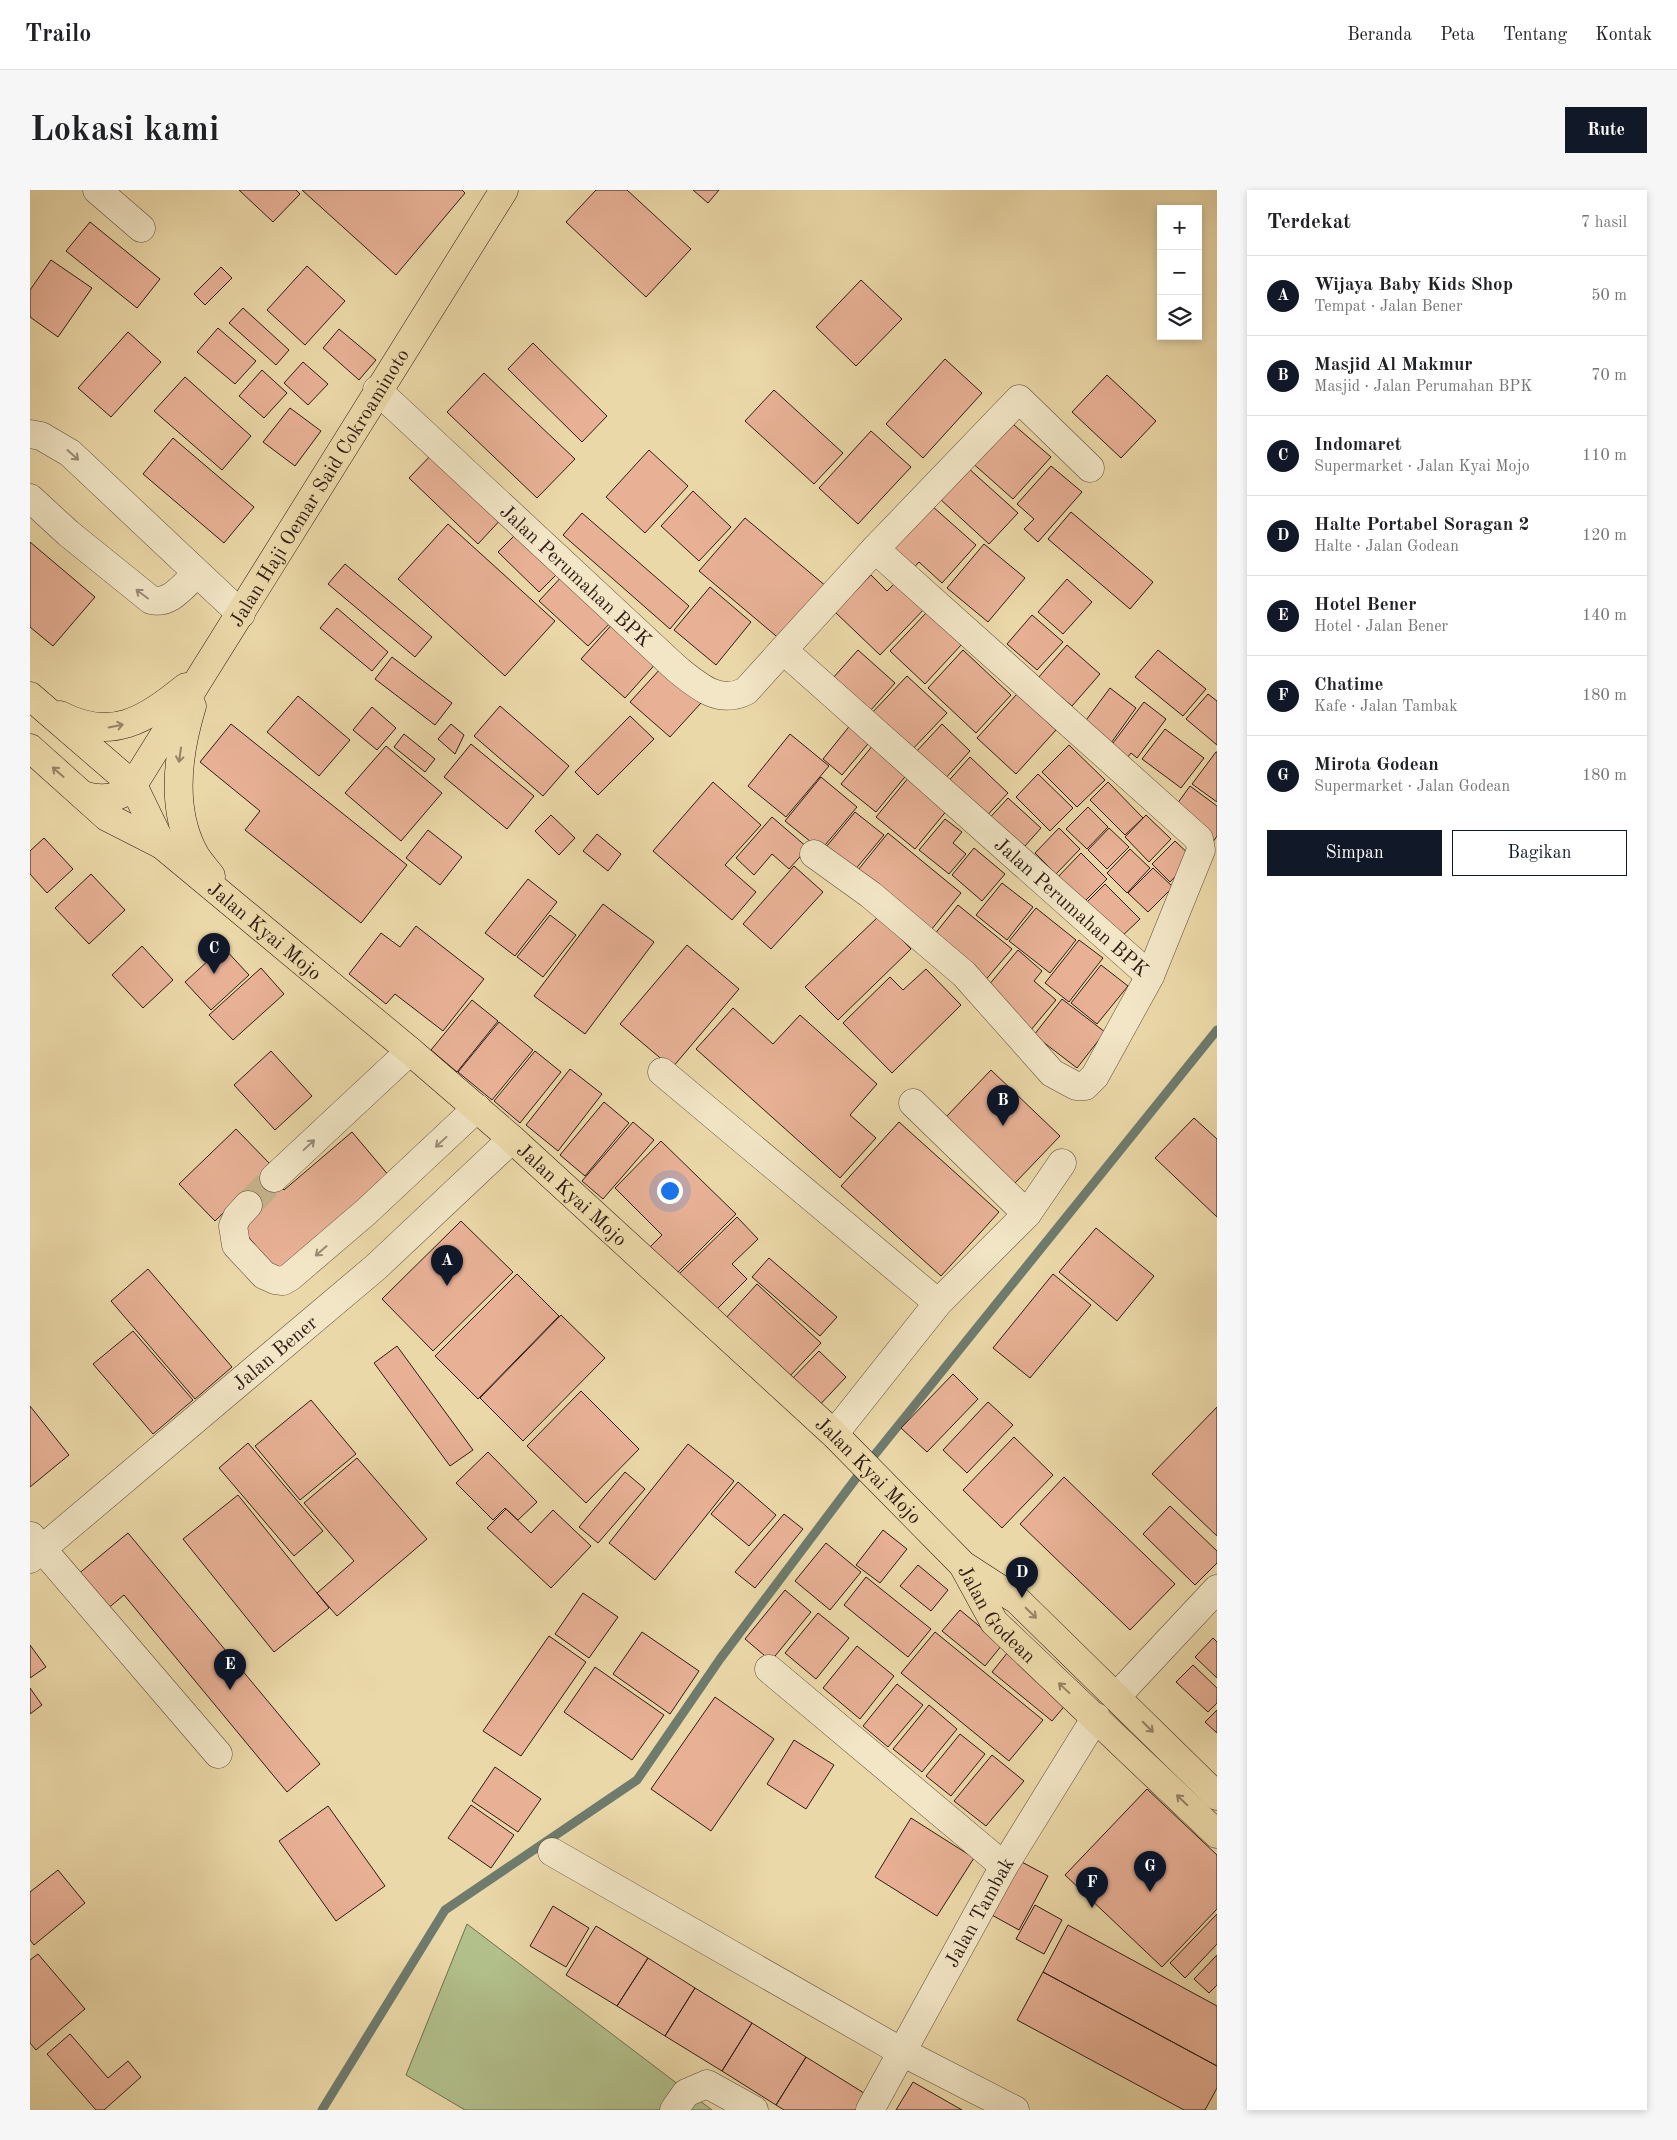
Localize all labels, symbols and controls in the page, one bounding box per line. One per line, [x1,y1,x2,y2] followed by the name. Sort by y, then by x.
[25,23,91,47] text: Trailo
[1347,26,1412,44] text: Beranda
[1440,26,1475,44] text: Peta
[1503,26,1567,44] text: Tentang
[1595,26,1652,44] text: Kontak
[1565,107,1647,153] button: Rute
[30,113,219,148] text: Lokasi kami
[1157,205,1202,340] map controls
[1157,205,1202,250] button: +
[1267,212,1351,233] text: Terdekat
[1581,215,1627,231] text: 7 hasil
[1157,250,1202,295] button: −
[1314,276,1513,295] text: Wijaya Baby Kids Shop
[1277,288,1289,304] text: A
[1591,288,1627,304] text: 50 m
[1157,295,1202,340] button: layers
[1314,299,1462,315] text: Tempat · Jalan Bener
[227,346,414,631] street label: Jalan Haji Oemar Said Cokroaminoto
[1314,356,1473,375] text: Masjid Al Makmur
[1277,368,1289,384] text: B
[1591,368,1627,384] text: 70 m
[1314,379,1532,395] text: Masjid · Jalan Perumahan BPK
[1314,436,1402,455] text: Indomaret
[1278,448,1288,464] text: C
[1582,448,1627,464] text: 110 m
[66,449,79,461] one-way arrow
[1314,459,1530,475] text: Supermarket · Jalan Kyai Mojo
[495,502,654,652] street label: Jalan Perumahan BPK
[1314,516,1530,535] text: Halte Portabel Soragan 2
[1277,528,1289,544] text: D
[1582,528,1627,544] text: 120 m
[1314,539,1459,555] text: Halte · Jalan Godean
[135,589,149,599] one-way arrow
[1314,596,1417,615] text: Hotel Bener
[1277,608,1289,624] text: E
[1582,608,1627,624] text: 140 m
[1314,619,1448,635] text: Hotel · Jalan Bener
[1314,676,1384,695] text: Chatime
[1278,688,1288,704] text: F
[1582,688,1627,704] text: 180 m
[1314,699,1458,715] text: Kafe · Jalan Tambak
[108,720,124,730] one-way arrow
[175,746,185,762] one-way arrow
[1314,756,1439,775] text: Mirota Godean
[52,767,65,778] one-way arrow
[1277,768,1289,784] text: G
[1582,768,1627,784] text: 180 m
[1314,779,1510,795] text: Supermarket · Jalan Godean
[1267,830,1442,876] button: Simpan
[1452,830,1627,876] button: Bagikan
[990,835,1151,982] street label: Jalan Perumahan BPK
[203,879,325,985] street label: Jalan Kyai Mojo
[198,933,230,974] pin: C
[987,1085,1019,1126] pin: B
[435,1136,447,1148] one-way arrow
[303,1139,316,1151] one-way arrow
[512,1141,630,1251] street label: Jalan Kyai Mojo
[657,1178,683,1204] your location
[314,1245,327,1257] one-way arrow
[431,1245,463,1286] pin: A
[230,1313,322,1395] street label: Jalan Bener
[811,1414,924,1528] street label: Jalan Kyai Mojo
[1006,1557,1038,1598] pin: D
[953,1563,1039,1668] street label: Jalan Godean
[1025,1607,1038,1619] one-way arrow
[214,1649,246,1690] pin: E
[1058,1682,1071,1694] one-way arrow
[1142,1721,1154,1733] one-way arrow
[1176,1794,1188,1806] one-way arrow
[1134,1851,1166,1892] pin: G
[942,1854,1019,1971] street label: Jalan Tambak
[1076,1867,1108,1908] pin: F

